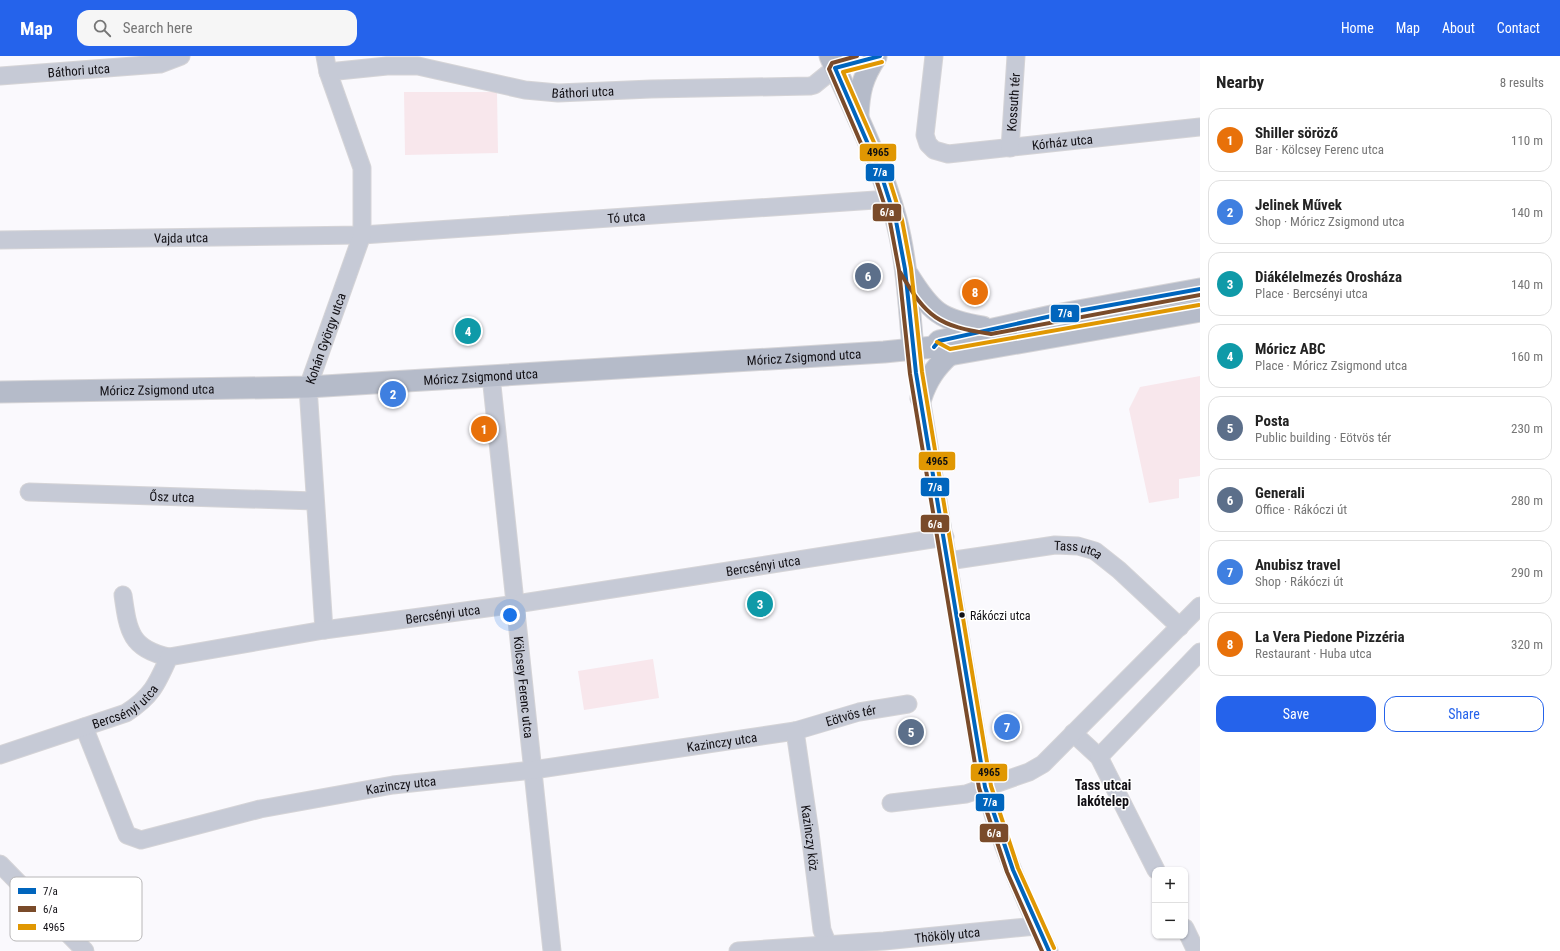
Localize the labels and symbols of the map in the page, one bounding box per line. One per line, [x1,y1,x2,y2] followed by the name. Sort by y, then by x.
[47,61,110,80] street label: Báthori utca
[1004,72,1023,132] street label: Kossuth tér
[551,84,614,101] street label: Báthori utca
[1031,132,1094,153] street label: Kórház utca
[859,143,897,162] line badge: 4965
[867,146,890,159] text: 4965
[865,163,895,182] line badge: 7/a
[873,166,887,179] text: 7/a
[872,203,902,222] line badge: 6/a
[880,206,894,219] text: 6/a
[607,209,646,226] street label: Tó utca
[154,230,208,246] street label: Vajda utca
[855,261,881,291] pin: 6
[962,277,988,307] pin: 8
[303,291,349,386] street label: Kohán György utca
[1050,304,1080,323] line badge: 7/a
[1058,307,1072,320] text: 7/a
[455,316,481,346] pin: 4
[746,346,862,368] street label: Móricz Zsigmond utca
[423,366,538,388] street label: Móricz Zsigmond utca
[380,379,406,409] pin: 2
[100,382,214,398] street label: Móricz Zsigmond utca
[471,414,497,444] pin: 1
[918,451,956,471] line badge: 4965
[926,455,949,468] text: 4965
[920,477,950,497] line badge: 7/a
[928,481,942,494] text: 7/a
[149,489,195,505] street label: Ősz utca
[920,514,950,533] line badge: 6/a
[928,518,942,531] text: 6/a
[1054,538,1105,562] street label: Tass utca
[725,553,801,579] street label: Bercsényi utca
[747,589,773,619] pin: 3
[405,602,481,627] street label: Bercsényi utca
[500,605,520,625] your location
[970,609,1031,623] place label: Rákóczi utca
[957,610,967,620] marker: Rákóczi utca
[511,635,536,739] street label: Kölcsey Ferenc utca
[90,682,161,732] street label: Bercsényi utca
[824,702,877,729] street label: Eötvös tér
[994,712,1020,742] pin: 7
[898,717,924,747] pin: 5
[686,730,758,755] street label: Kazinczy utca
[970,763,1008,782] line badge: 4965
[978,766,1001,779] text: 4965
[365,773,437,798] street label: Kazinczy utca
[1075,777,1131,809] district label: Tass utcai lakótelep
[975,793,1005,812] line badge: 7/a
[983,796,997,809] text: 7/a
[798,804,822,872] street label: Kazinczy köz
[979,823,1009,843] line badge: 6/a
[987,827,1001,840] text: 6/a
[10,877,142,941] legend
[43,885,58,898] text: 7/a
[43,903,58,916] text: 6/a
[43,921,65,934] text: 4965
[914,925,981,946] street label: Thököly utca

